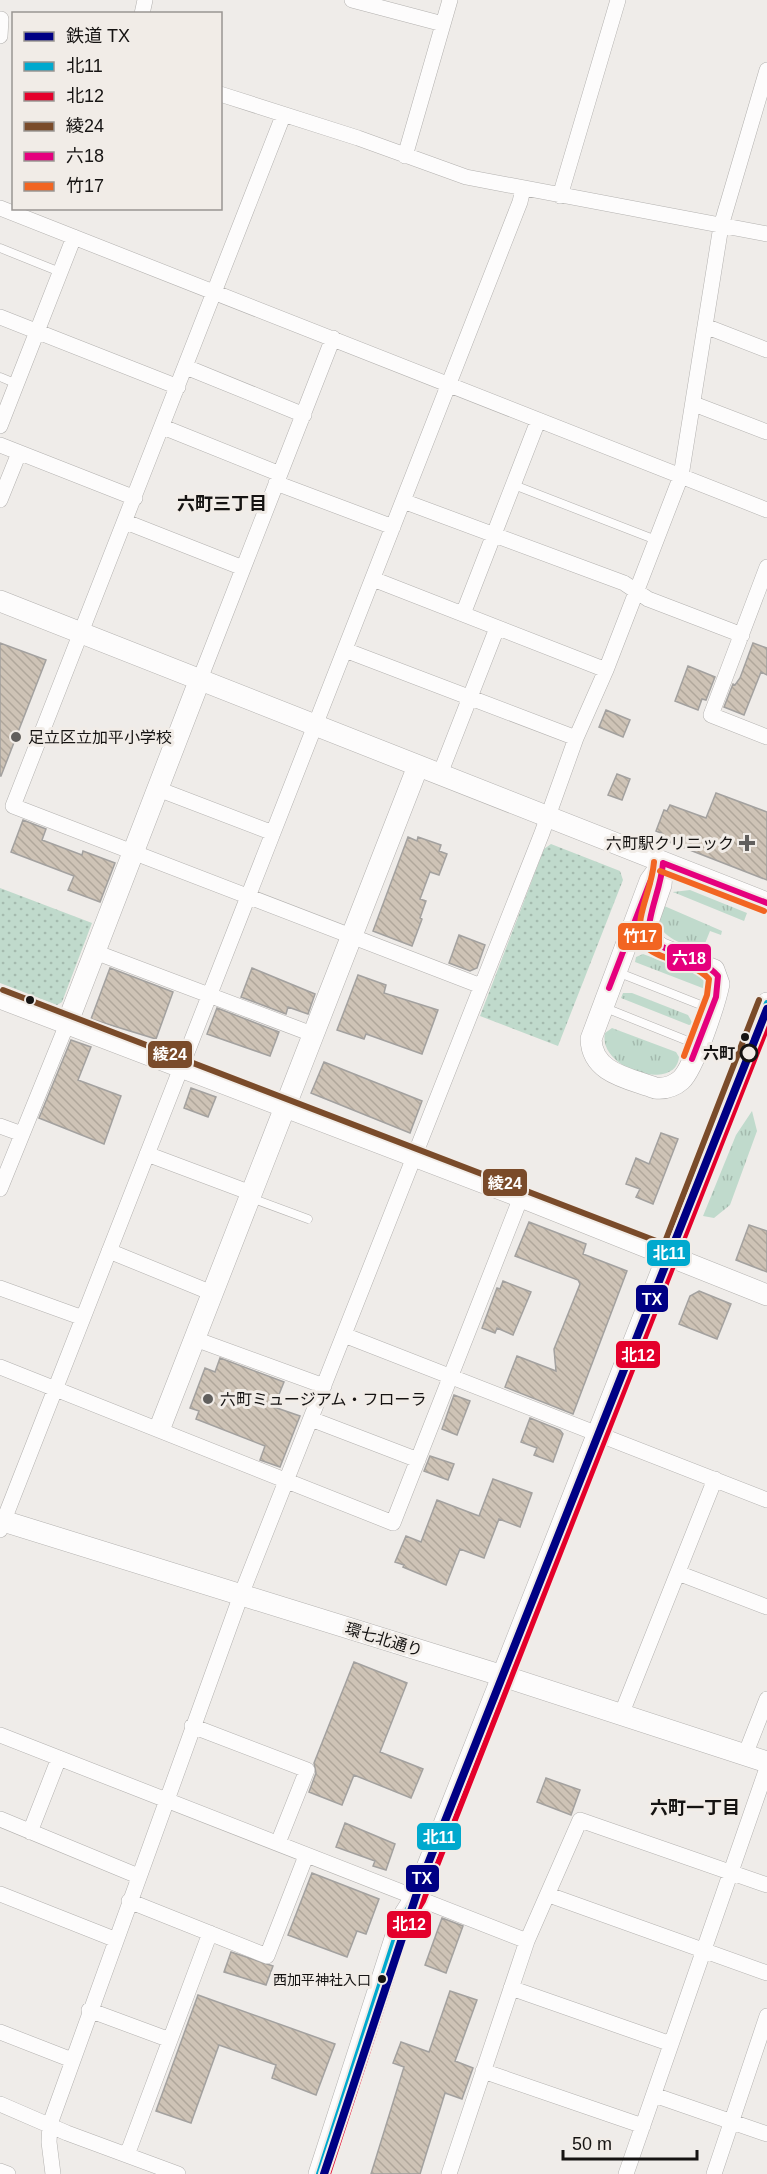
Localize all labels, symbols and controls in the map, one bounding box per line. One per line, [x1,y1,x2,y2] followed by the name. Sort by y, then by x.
[12,12,222,210] legend
[66,26,130,46] text: 鉄道 TX
[66,56,103,76] text: 北11
[66,86,104,106] text: 北12
[66,116,104,136] text: 綾24
[66,146,104,166] text: 六18
[66,176,104,196] text: 竹17
[177,494,267,514] district label: 六町三丁目
[28,729,172,746] place label: 足立区立加平小学校
[9,730,23,744] marker: 足立区立加平小学校
[738,834,756,852] marker: 六町駅クリニック
[606,835,734,852] place label: 六町駅クリニック
[617,922,663,951] line badge: 竹17
[623,928,657,945] text: 竹17
[666,943,712,972] line badge: 六18
[672,950,706,967] text: 六18
[24,994,36,1006] unlabelled marker
[739,1031,751,1043] unlabelled marker
[147,1040,193,1069] line badge: 綾24
[740,1044,758,1062] marker: 六町
[703,1045,735,1062] place label: 六町
[153,1046,187,1063] text: 綾24
[482,1168,528,1197] line badge: 綾24
[488,1175,522,1192] text: 綾24
[646,1239,691,1267] line badge: 北11
[653,1245,686,1262] text: 北11
[635,1284,669,1313] line badge: TX
[642,1291,663,1308] text: TX
[615,1340,661,1369] line badge: 北12
[621,1347,655,1364] text: 北12
[220,1391,427,1408] place label: 六町ミュージアム・フローラ
[201,1392,215,1406] marker: 六町ミュージアム・フローラ
[343,1620,425,1659] street label: 環七北通り
[650,1798,740,1818] district label: 六町一丁目
[416,1822,462,1851] line badge: 北11
[423,1829,456,1846] text: 北11
[405,1864,440,1893] line badge: TX
[412,1870,433,1887] text: TX
[386,1910,432,1939] line badge: 北12
[392,1916,426,1933] text: 北12
[273,1972,371,1988] place label: 西加平神社入口
[376,1973,388,1985] marker: 西加平神社入口
[563,2123,696,2161] scale bar
[572,2134,612,2154] text: 50 m

